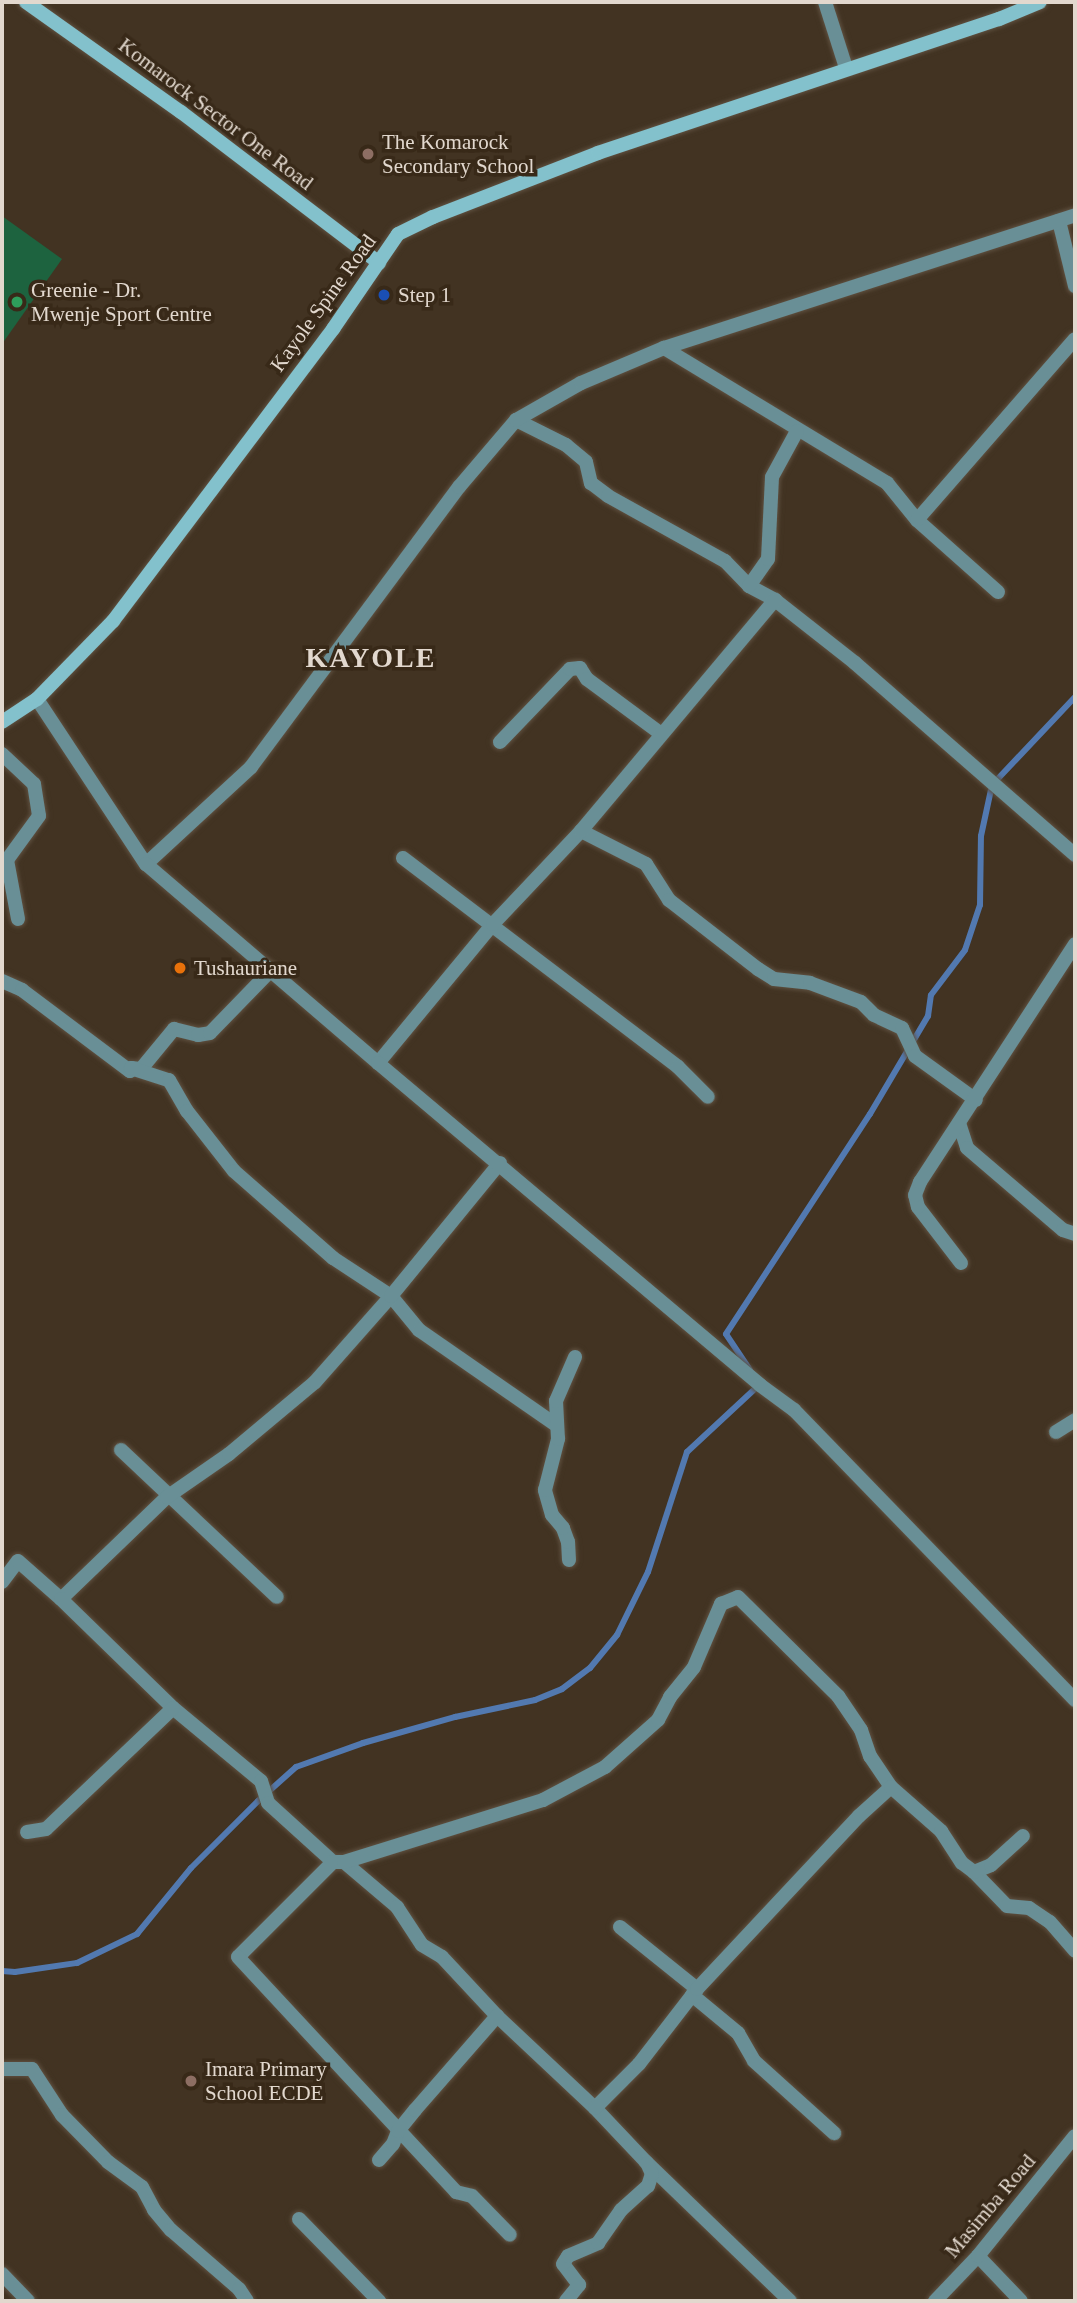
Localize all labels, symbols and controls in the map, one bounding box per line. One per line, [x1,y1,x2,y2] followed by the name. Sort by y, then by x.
[114,33,318,195] street label: Komarock Sector One Road
[382,129,534,179] place label: The Komarock Secondary School
[360,146,376,162] marker: The Komarock Secondary School
[265,230,381,376] street label: Kayole Spine Road
[31,277,212,327] place label: Greenie - Dr. Mwenje Sport Centre
[398,282,451,308] place label: Step 1
[376,287,392,303] marker: Step 1
[9,294,25,310] marker: Greenie - Dr. Mwenje Sport Centre
[306,641,436,675] district label: KAYOLE
[194,955,297,981] place label: Tushauriane
[172,960,188,976] marker: Tushauriane
[205,2056,327,2106] place label: Imara Primary School ECDE
[183,2073,199,2089] marker: Imara Primary School ECDE
[939,2149,1041,2263] street label: Masimba Road

